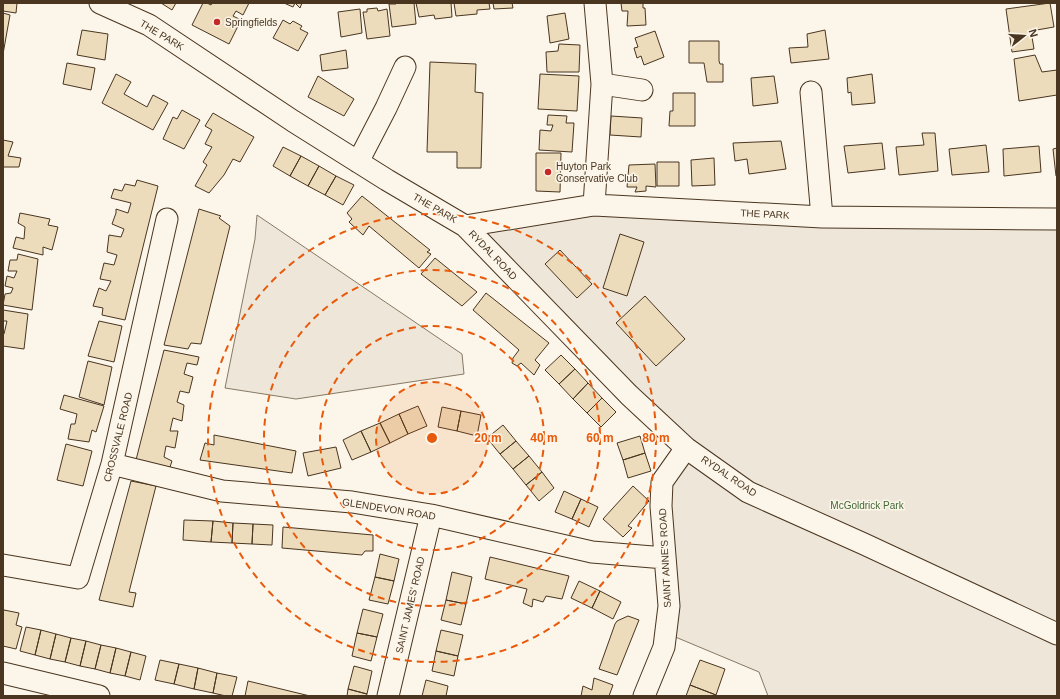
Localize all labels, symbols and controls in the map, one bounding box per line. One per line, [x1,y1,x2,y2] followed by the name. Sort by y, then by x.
[1004,16,1044,56] north arrow
[212,17,222,27] marker: Springfields
[225,17,277,28] place label: Springfields
[138,18,186,53] street label: THE PARK
[1027,28,1040,39] text: N
[556,161,638,184] place label: Huyton Park Conservative Club
[543,167,553,177] marker: Huyton Park Conservative Club
[411,191,459,225] street label: THE PARK
[740,207,790,221] street label: THE PARK
[467,228,519,282] street label: RYDAL ROAD
[102,391,134,483] street label: CROSSVALE ROAD
[425,431,439,445] centre of rings
[474,431,502,445] text: 20 m
[530,431,558,445] text: 40 m
[586,431,614,445] text: 60 m
[642,431,670,445] text: 80 m
[699,453,759,499] street label: RYDAL ROAD
[341,496,437,522] street label: GLENDEVON ROAD
[830,500,905,511] park label: McGoldrick Park
[657,508,673,608] street label: SAINT ANNE'S ROAD
[394,556,426,654] street label: SAINT JAMES' ROAD

